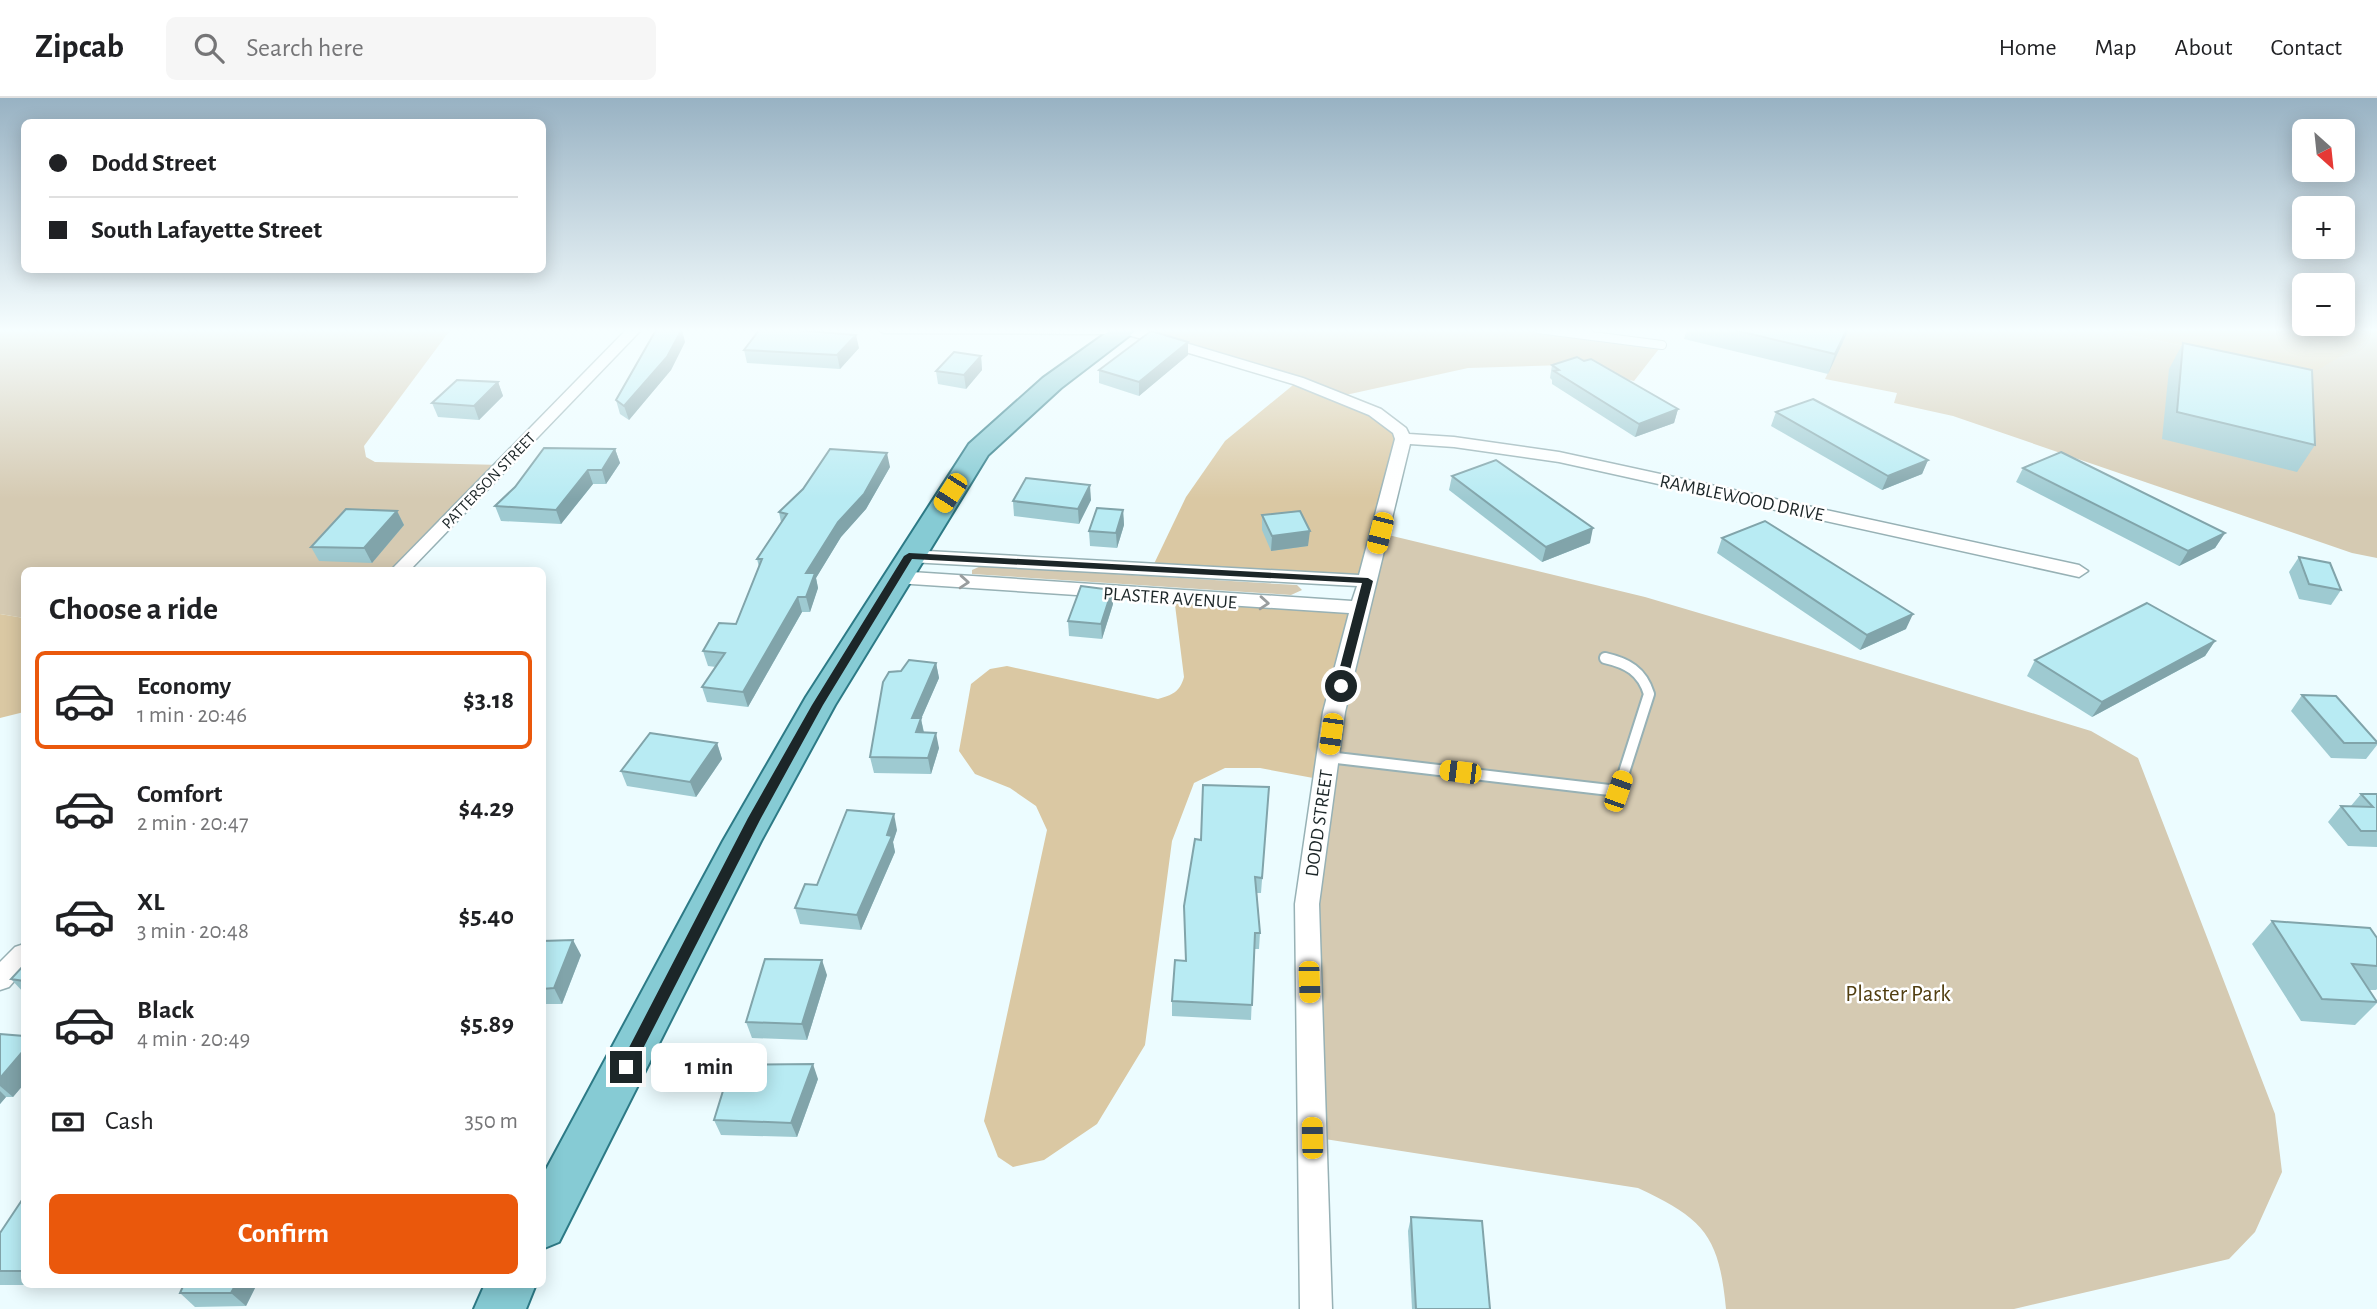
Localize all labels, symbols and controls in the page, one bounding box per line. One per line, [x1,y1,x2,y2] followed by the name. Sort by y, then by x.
[166,17,656,80] search box
[190,29,228,67] icon: search
[35,31,124,64] text: Zipcab
[246,35,364,61] text: Search here
[1999,36,2057,60] text: Home
[2095,36,2137,60] text: Map
[2175,36,2232,60] text: About
[2270,36,2342,60] text: Contact
[2292,119,2356,182] north arrow
[2292,119,2355,336] map controls
[91,150,216,176] text: Dodd Street
[2292,196,2355,259] button: +
[91,217,322,243] text: South Lafayette Street
[2292,273,2355,336] button: −
[439,429,539,532] street label: PATTERSON STREET
[930,470,971,516] car
[1658,472,1826,525] street label: RAMBLEWOOD DRIVE
[1365,510,1396,556] car
[959,575,970,590] one-way arrow
[1102,584,1237,613] street label: PLASTER AVENUE
[49,593,218,625] text: Choose a ride
[1259,595,1270,610] one-way arrow
[53,669,116,732] icon: car
[1325,670,1357,702] route start
[137,673,231,699] text: Economy
[463,687,514,713] text: $3.18
[137,704,247,727] text: 1 min · 20:46
[1318,712,1345,756] car
[1438,759,1483,785] car
[1303,768,1336,878] street label: DODD STREET
[1602,768,1635,814] car
[53,777,116,840] icon: car
[137,781,222,807] text: Comfort
[458,795,514,821] text: $4.29
[137,812,248,835] text: 2 min · 20:47
[53,885,116,948] icon: car
[137,889,164,915] text: XL
[458,903,514,929] text: $5.40
[137,920,249,943] text: 3 min · 20:48
[1298,961,1321,1003] car
[1845,983,1951,1006] park label: Plaster Park
[53,993,116,1056] icon: car
[137,997,194,1023] text: Black
[460,1011,514,1037] text: $5.89
[137,1028,250,1051] text: 4 min · 20:49
[650,1042,766,1091] callout: 1 min
[610,1051,642,1083] route end
[685,1056,733,1079] text: 1 min
[49,1103,87,1141] icon: cash
[105,1108,154,1134] text: Cash
[465,1110,518,1133] text: 350 m
[1302,1117,1323,1159] car
[49,1194,518,1274] button: Confirm

